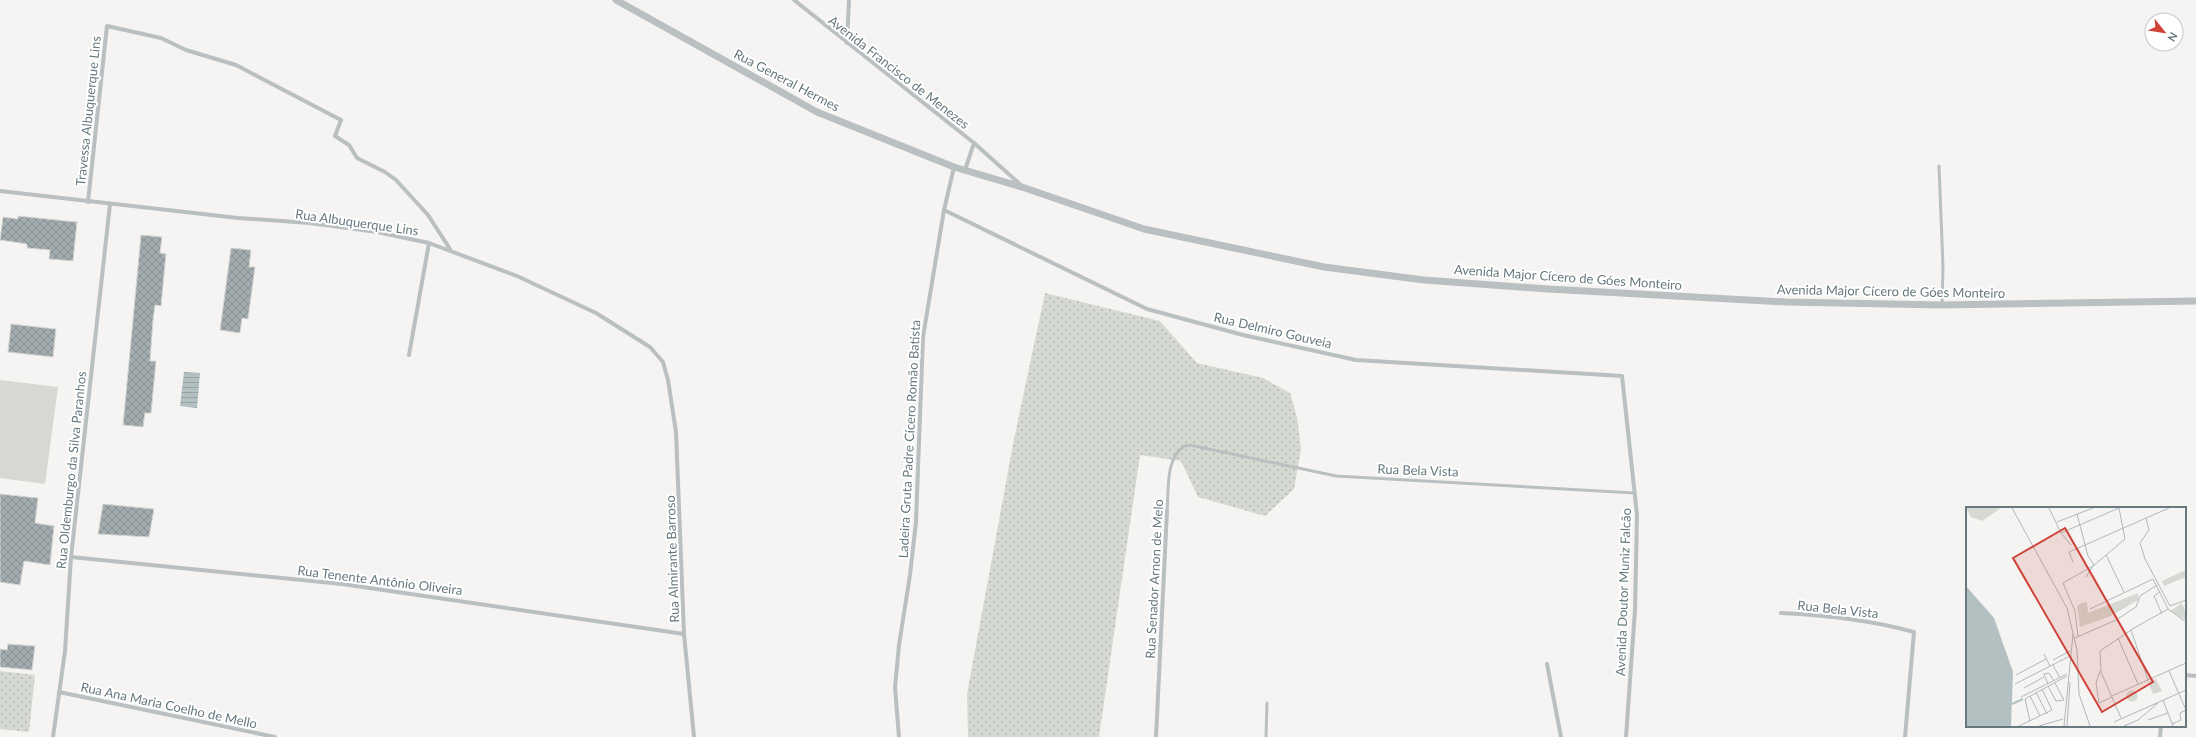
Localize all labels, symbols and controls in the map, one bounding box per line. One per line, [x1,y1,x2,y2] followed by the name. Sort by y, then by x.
[825,12,973,132] street label: Avenida Francisco de Menezes
[2144,12,2184,52] north arrow
[2165,30,2181,44] text: N
[72,35,104,187] street label: Travessa Albuquerque Lins
[731,45,843,115] street label: Rua General Hermes
[294,205,420,239] street label: Rua Albuquerque Lins
[1453,261,1683,293] street label: Avenida Major Cícero de Góes Monteiro
[1777,281,2005,301] street label: Avenida Major Cícero de Góes Monteiro
[1212,309,1334,351] street label: Rua Delmiro Gouveia
[895,319,923,559] street label: Ladeira Gruta Padre Cícero Romão Batista
[53,370,89,570] street label: Rua Oldemburgo da Silva Paranhos
[1377,461,1459,479] street label: Rua Bela Vista
[662,495,682,623] street label: Rua Almirante Barroso
[1142,499,1166,659] street label: Rua Senador Arnon de Melo
[1966,507,2186,727] inset map
[1612,508,1634,676] street label: Avenida Doutor Muniz Falcão
[297,562,463,598] street label: Rua Tenente Antônio Oliveira
[1797,597,1879,621] street label: Rua Bela Vista
[79,678,259,732] street label: Rua Ana Maria Coelho de Mello

